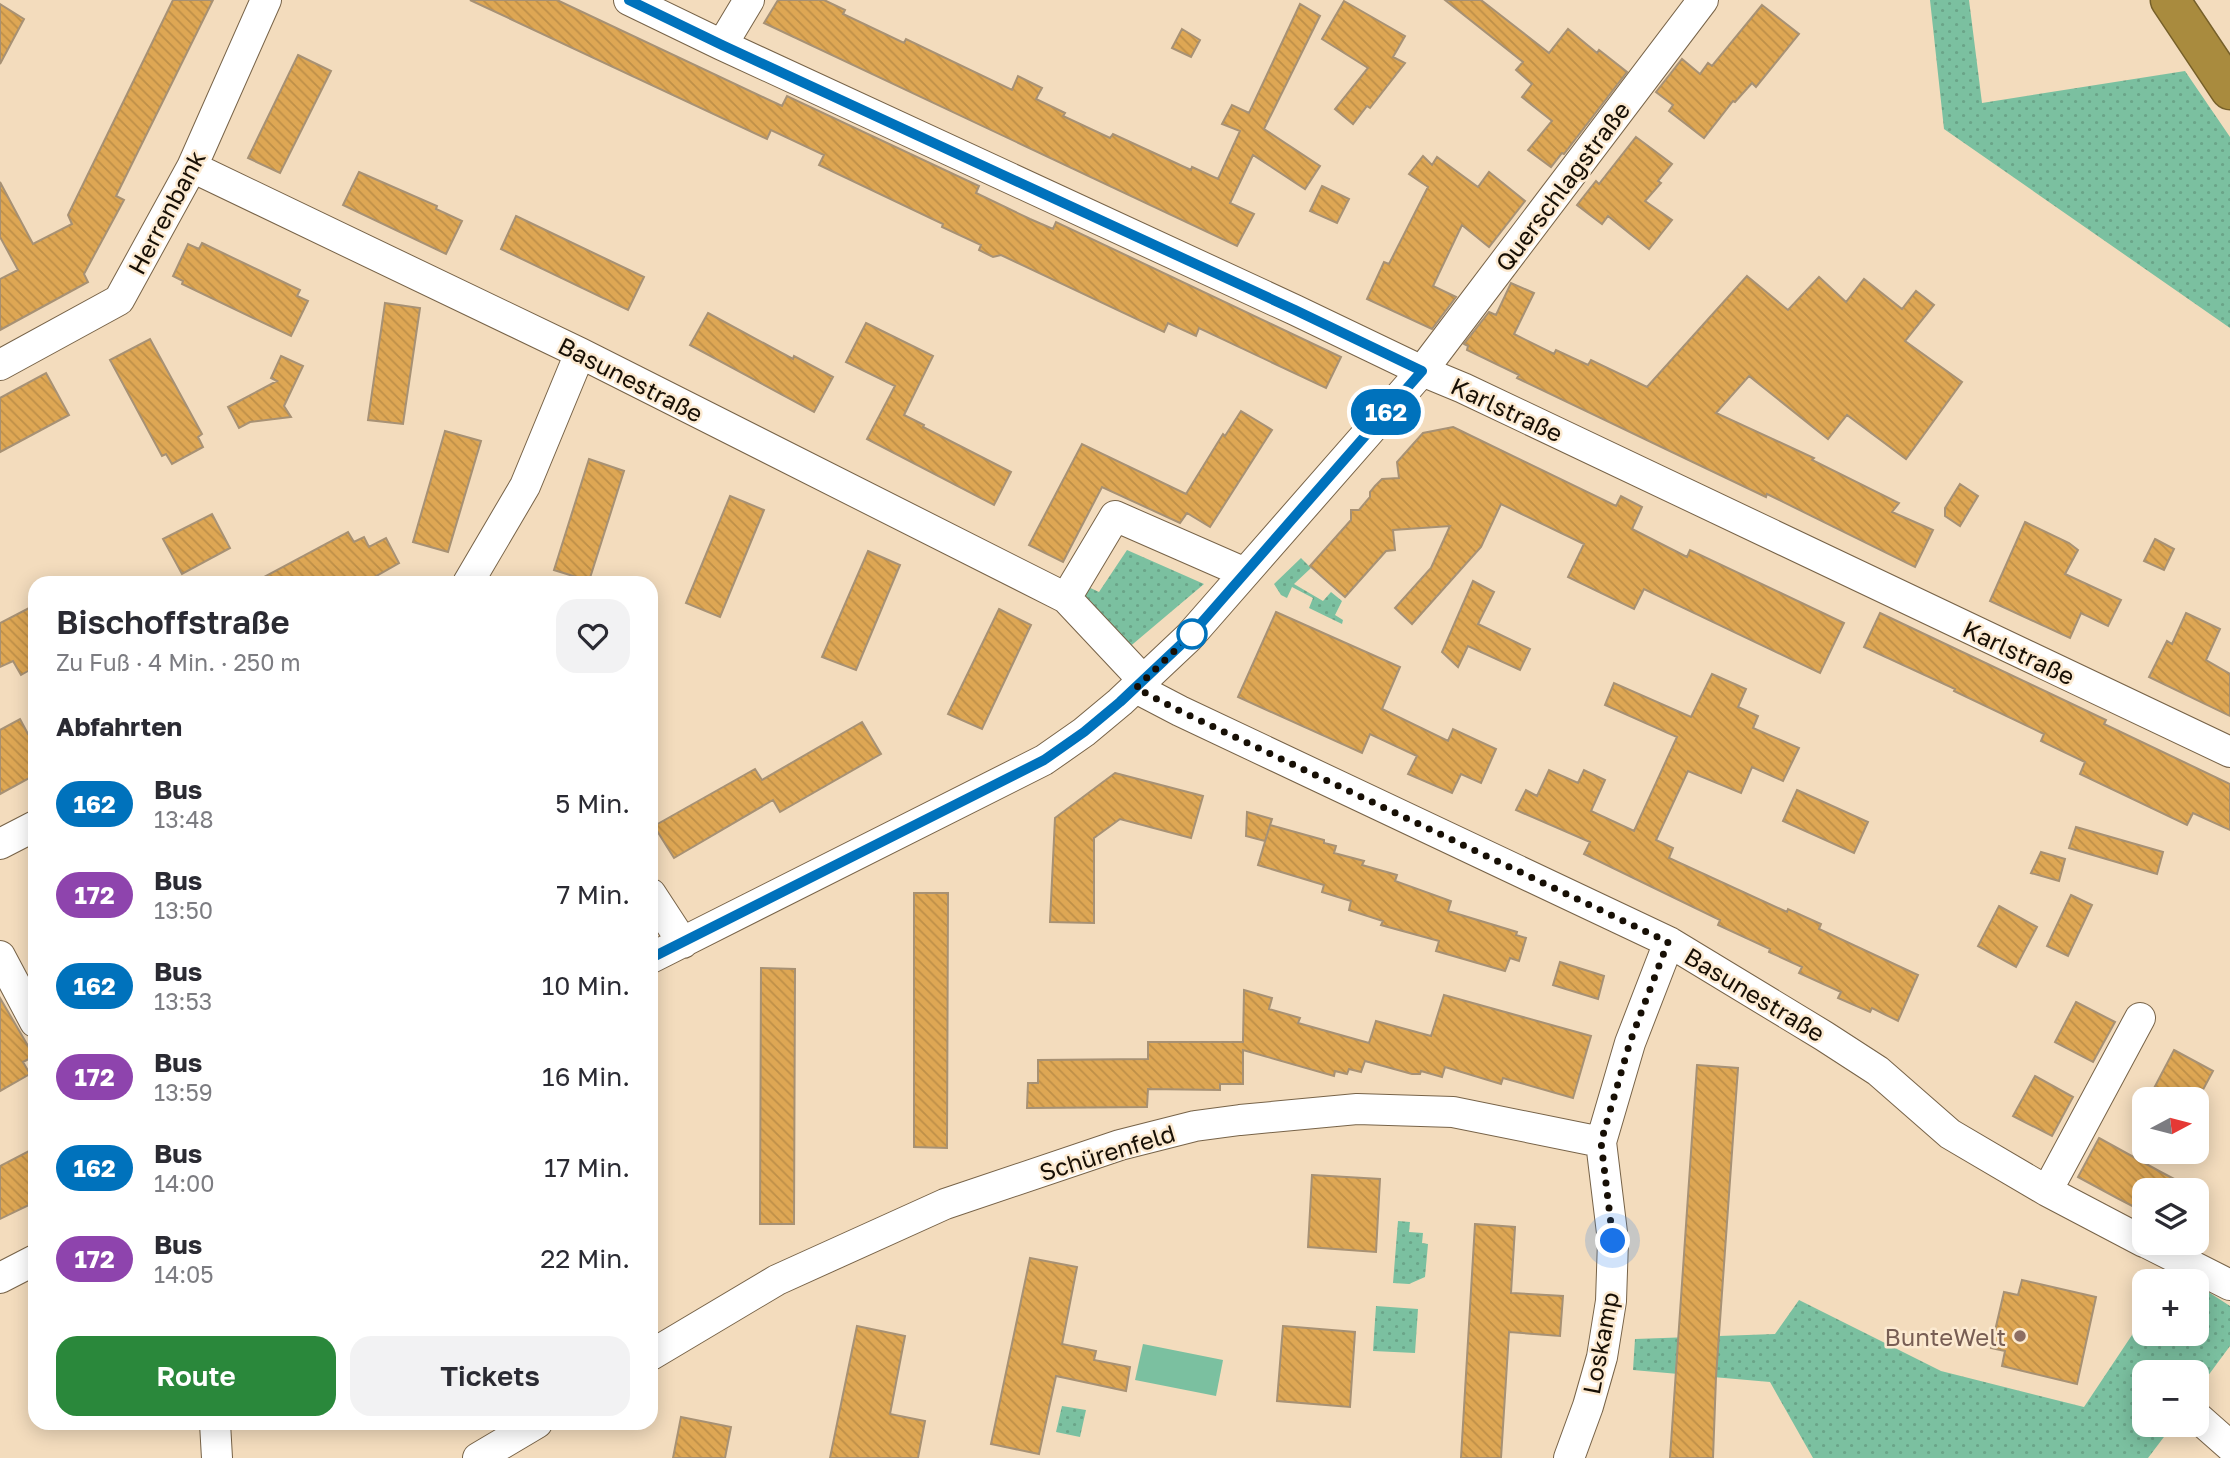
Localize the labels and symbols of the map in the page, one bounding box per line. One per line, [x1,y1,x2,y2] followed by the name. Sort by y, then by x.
[1489,95,1635,277] street label: Querschlagstraße
[121,145,211,279] street label: Herrenbank
[554,330,708,428] street label: Basunestraße
[1447,371,1567,447] street label: Karlstraße
[1346,389,1426,435] line badge: 162
[1959,614,2079,690] street label: Karlstraße
[1177,619,1207,649] unlabelled marker
[1680,941,1830,1047] street label: Basunestraße
[2132,1087,2208,1164] north arrow
[1036,1118,1178,1186] street label: Schürenfeld
[1595,1223,1630,1258] your location
[1576,1289,1624,1397] street label: Loskamp
[1885,1322,2006,1351] place label: BunteWelt
[2012,1328,2028,1344] marker: BunteWelt

